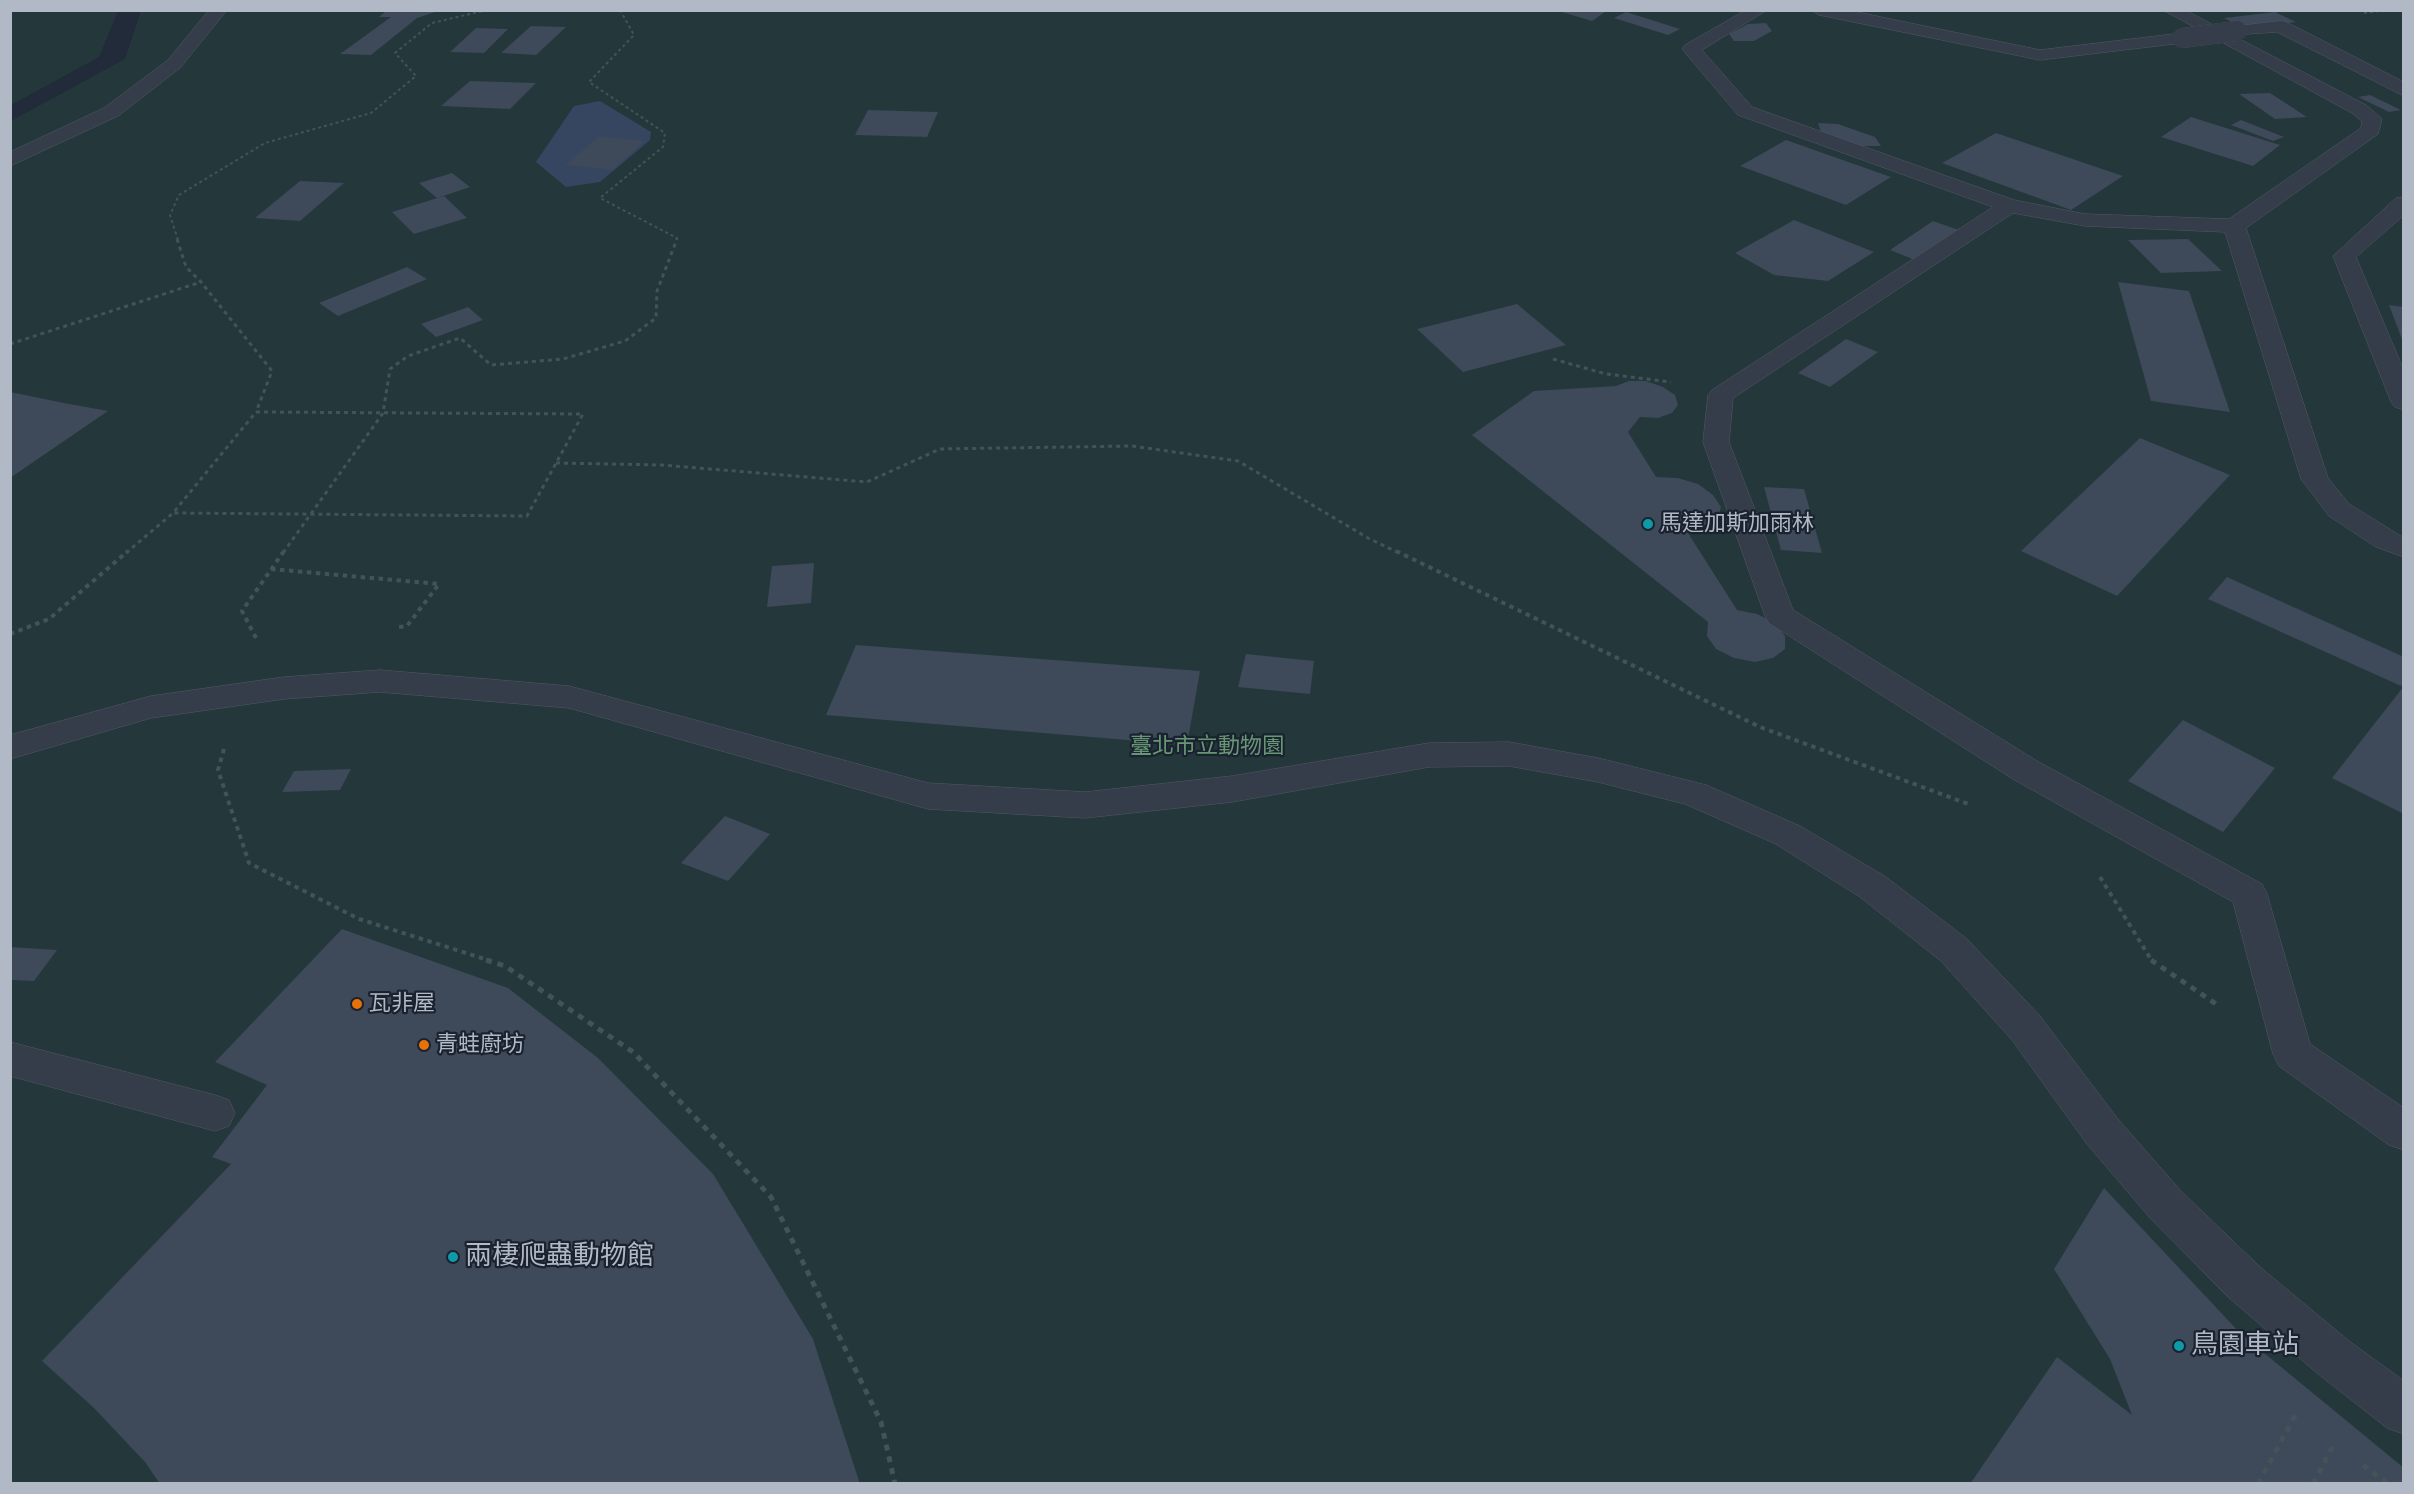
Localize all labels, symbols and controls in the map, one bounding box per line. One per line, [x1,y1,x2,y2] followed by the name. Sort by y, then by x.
[1660,511,1814,537] place label: 馬達加斯加雨林
[1641,517,1655,531] marker: 馬達加斯加雨林
[1130,734,1284,760] park label: 臺北市立動物園
[369,991,435,1017] place label: 瓦非屋
[350,997,364,1011] marker: 瓦非屋
[436,1032,524,1058] place label: 青蛙廚坊
[417,1038,431,1052] marker: 青蛙廚坊
[465,1241,654,1273] place label: 兩棲爬蟲動物館
[446,1250,460,1264] marker: 兩棲爬蟲動物館
[2191,1330,2299,1362] place label: 鳥園車站
[2172,1339,2186,1353] marker: 鳥園車站

